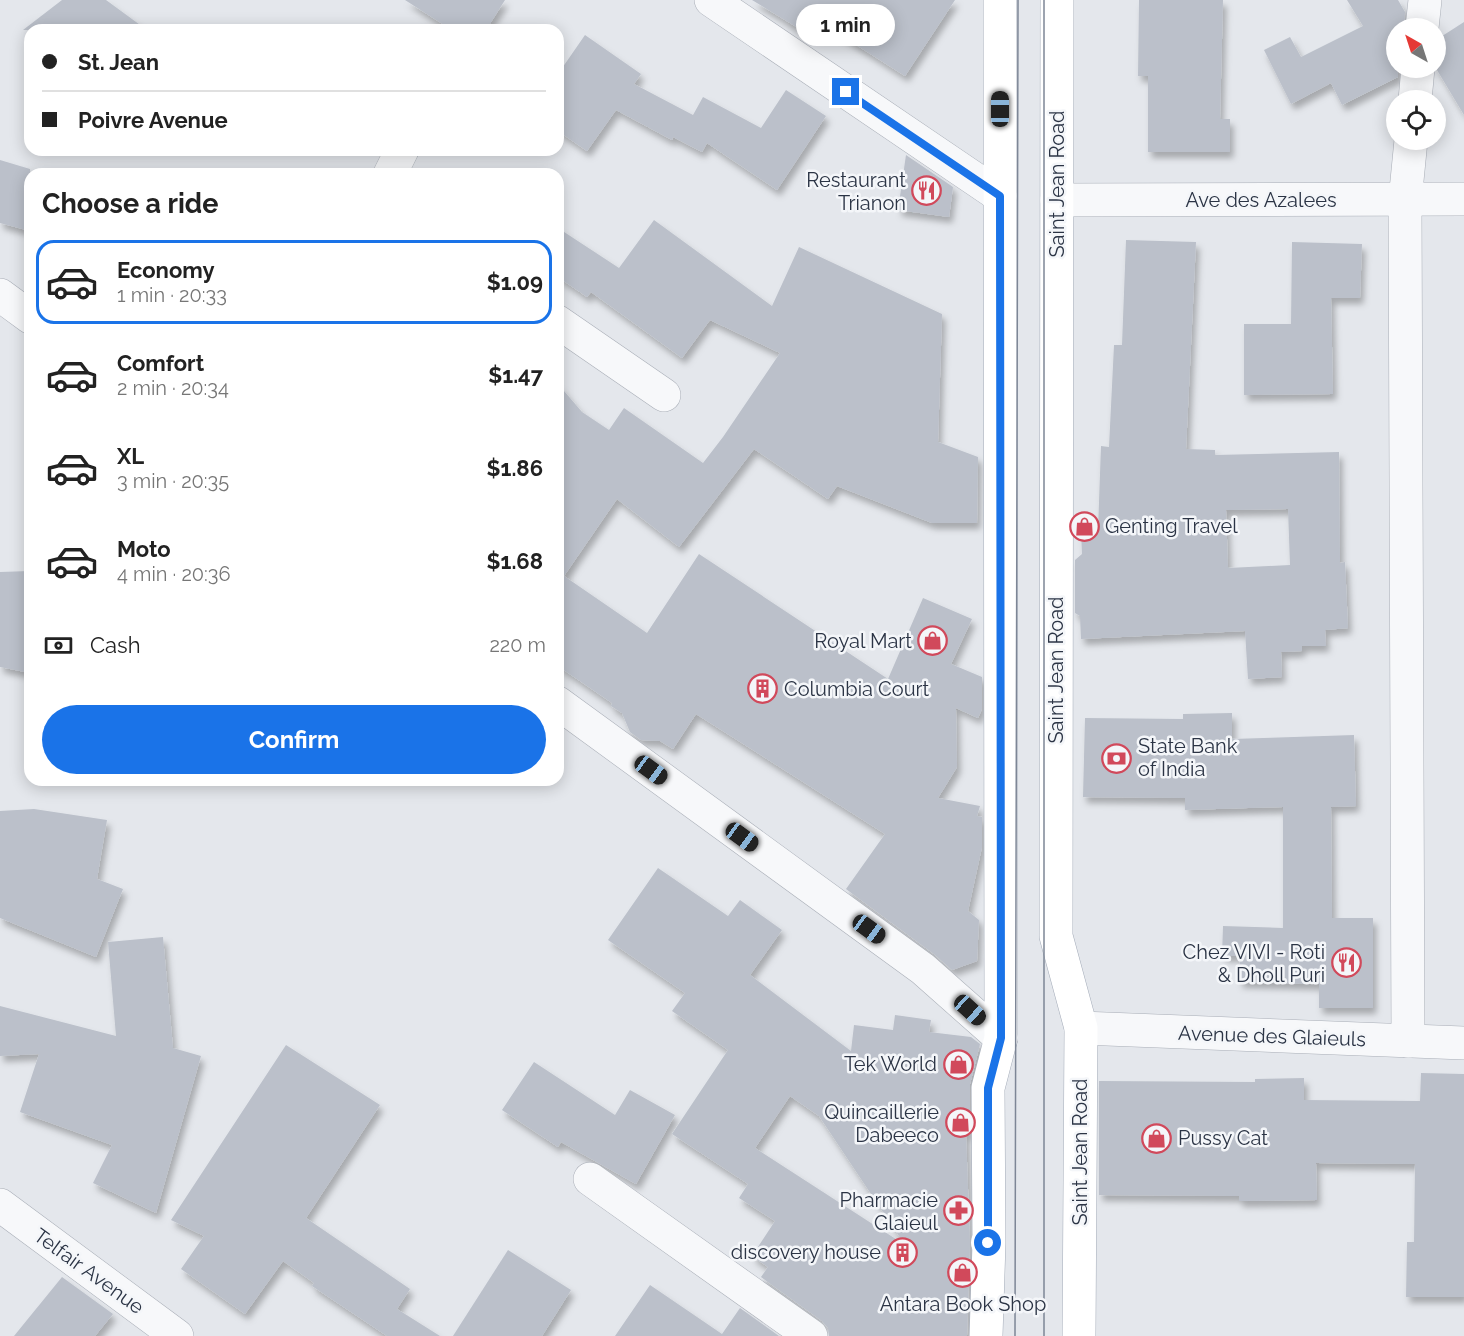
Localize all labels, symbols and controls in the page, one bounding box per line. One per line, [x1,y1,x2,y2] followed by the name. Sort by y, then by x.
[796,5,896,47] callout: 1 min
[820,13,871,37] text: 1 min
[1386,18,1446,78] north arrow
[1386,18,1446,150] map controls
[78,49,159,75] text: St. Jean
[832,78,859,105] route end
[1386,90,1446,150] button: locate
[991,91,1009,127] car
[78,107,228,133] text: Poivre Avenue
[1045,110,1069,258] street label: Saint Jean Road
[806,168,906,215] place label: Restaurant Trianon
[911,175,943,207] restaurant icon: Restaurant Trianon
[42,188,218,219] text: Choose a ride
[1185,188,1337,212] street label: Ave des Azalees
[45,255,99,309] icon: car
[117,257,215,283] text: Economy
[487,269,543,295] text: $1.09
[117,283,227,307] text: 1 min · 20:33
[45,348,99,402] icon: car
[117,350,204,376] text: Comfort
[488,362,543,388] text: $1.47
[117,376,229,400] text: 2 min · 20:34
[45,441,99,495] icon: car
[117,443,144,469] text: XL
[487,455,543,481] text: $1.86
[117,469,229,493] text: 3 min · 20:35
[1068,510,1100,542] shop icon: Genting Travel
[1105,514,1238,538] place label: Genting Travel
[45,534,99,588] icon: car
[117,536,171,562] text: Moto
[487,548,543,574] text: $1.68
[117,562,231,586] text: 4 min · 20:36
[1044,596,1068,744] street label: Saint Jean Road
[917,625,949,657] shop icon: Royal Mart
[42,629,75,662] icon: cash
[814,629,912,653] place label: Royal Mart
[90,632,141,658] text: Cash
[489,633,546,657] text: 220 m
[747,673,779,705] building icon: Columbia Court
[784,677,930,701] place label: Columbia Court
[42,705,546,774] button: Confirm
[1138,734,1238,781] place label: State Bank of India
[1101,742,1133,774] bank icon: State Bank of India
[631,752,671,788] car
[722,819,762,855] car
[849,911,889,947] car
[1183,940,1325,987] place label: Chez VIVI - Roti & Dholl Puri
[1330,947,1362,979] restaurant icon: Chez VIVI - Roti & Dholl Puri
[951,991,989,1029] car
[1178,1021,1366,1051] street label: Avenue des Glaieuls
[942,1048,974,1080] shop icon: Tek World
[844,1052,937,1076] place label: Tek World
[1068,1078,1092,1226] street label: Saint Jean Road
[824,1100,939,1147] place label: Quincaillerie Dabeeco
[944,1107,976,1139] shop icon: Quincaillerie Dabeeco
[1141,1122,1173,1154] shop icon: Pussy Cat
[1178,1126,1268,1150] place label: Pussy Cat
[840,1188,939,1235] place label: Pharmacie Glaieul
[943,1195,975,1227] pharmacy icon: Pharmacie Glaieul
[29,1223,149,1319] street label: Telfair Avenue
[974,1229,1001,1256] route start
[886,1236,918,1268] building icon: discovery house
[731,1240,881,1264] place label: discovery house
[947,1257,979,1289] shop icon: Antara Book Shop
[880,1292,1046,1316] place label: Antara Book Shop

